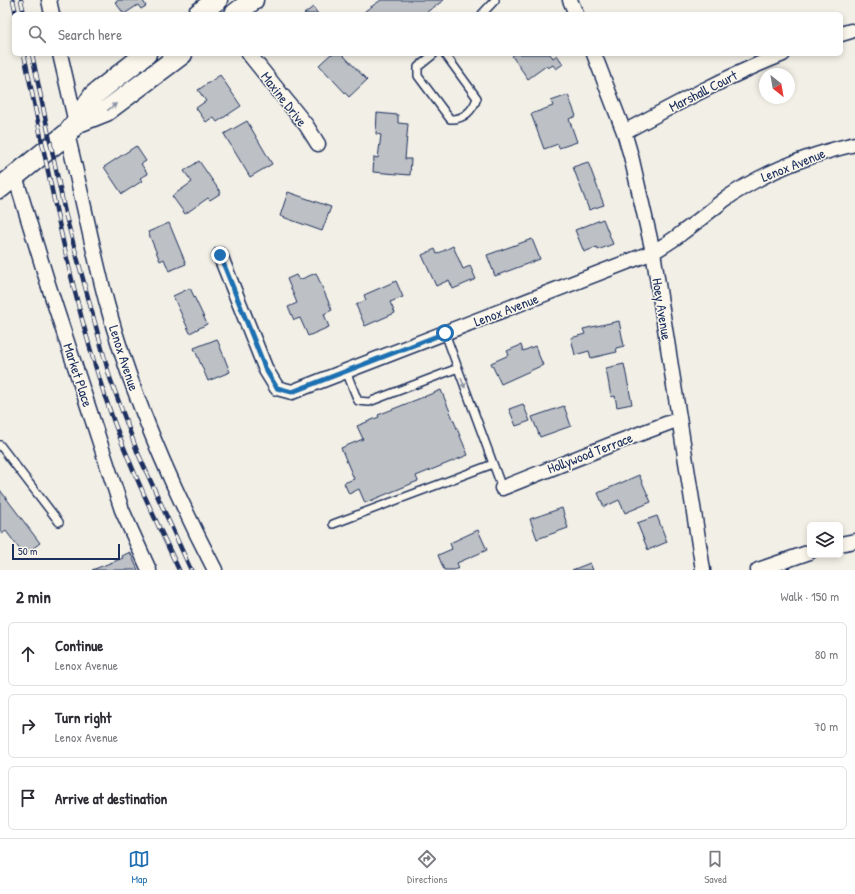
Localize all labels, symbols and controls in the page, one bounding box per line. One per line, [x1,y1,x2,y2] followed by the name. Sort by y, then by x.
[12,12,843,56] search box
[26,23,48,45] icon: search
[58,24,122,45] text: Search here
[665,65,740,116] street label: Marshall Court
[257,67,312,130] street label: Maxine Drive
[759,68,795,104] north arrow
[106,103,117,111] one-way arrow
[758,143,828,186] street label: Lenox Avenue
[211,246,229,264] route end
[647,277,677,342] street label: Hoey Avenue
[471,288,541,331] street label: Lenox Avenue
[105,323,144,393] street label: Lenox Avenue
[436,324,454,342] route start
[59,341,98,409] street label: Market Place
[461,377,467,389] one-way arrow
[544,427,636,478] street label: Hollywood Terrace
[807,522,843,558] map controls
[807,522,843,558] button: layers
[12,542,120,561] scale bar
[18,544,38,558] text: 50 m
[16,585,51,608] text: 2 min
[781,587,839,605] text: Walk · 150 m
[55,635,103,656] text: Continue
[17,643,39,665] icon: ahead
[815,645,838,663] text: 80 m
[55,656,118,674] text: Lenox Avenue
[55,707,111,728] text: Turn right
[17,715,39,737] icon: right
[814,717,838,735] text: 70 m
[55,728,118,746] text: Lenox Avenue
[17,787,39,809] icon: arrive
[55,788,167,809] text: Arrive at destination
[128,848,150,886] tab: Map
[407,848,448,886] tab: Directions
[704,848,727,886] tab: Saved

